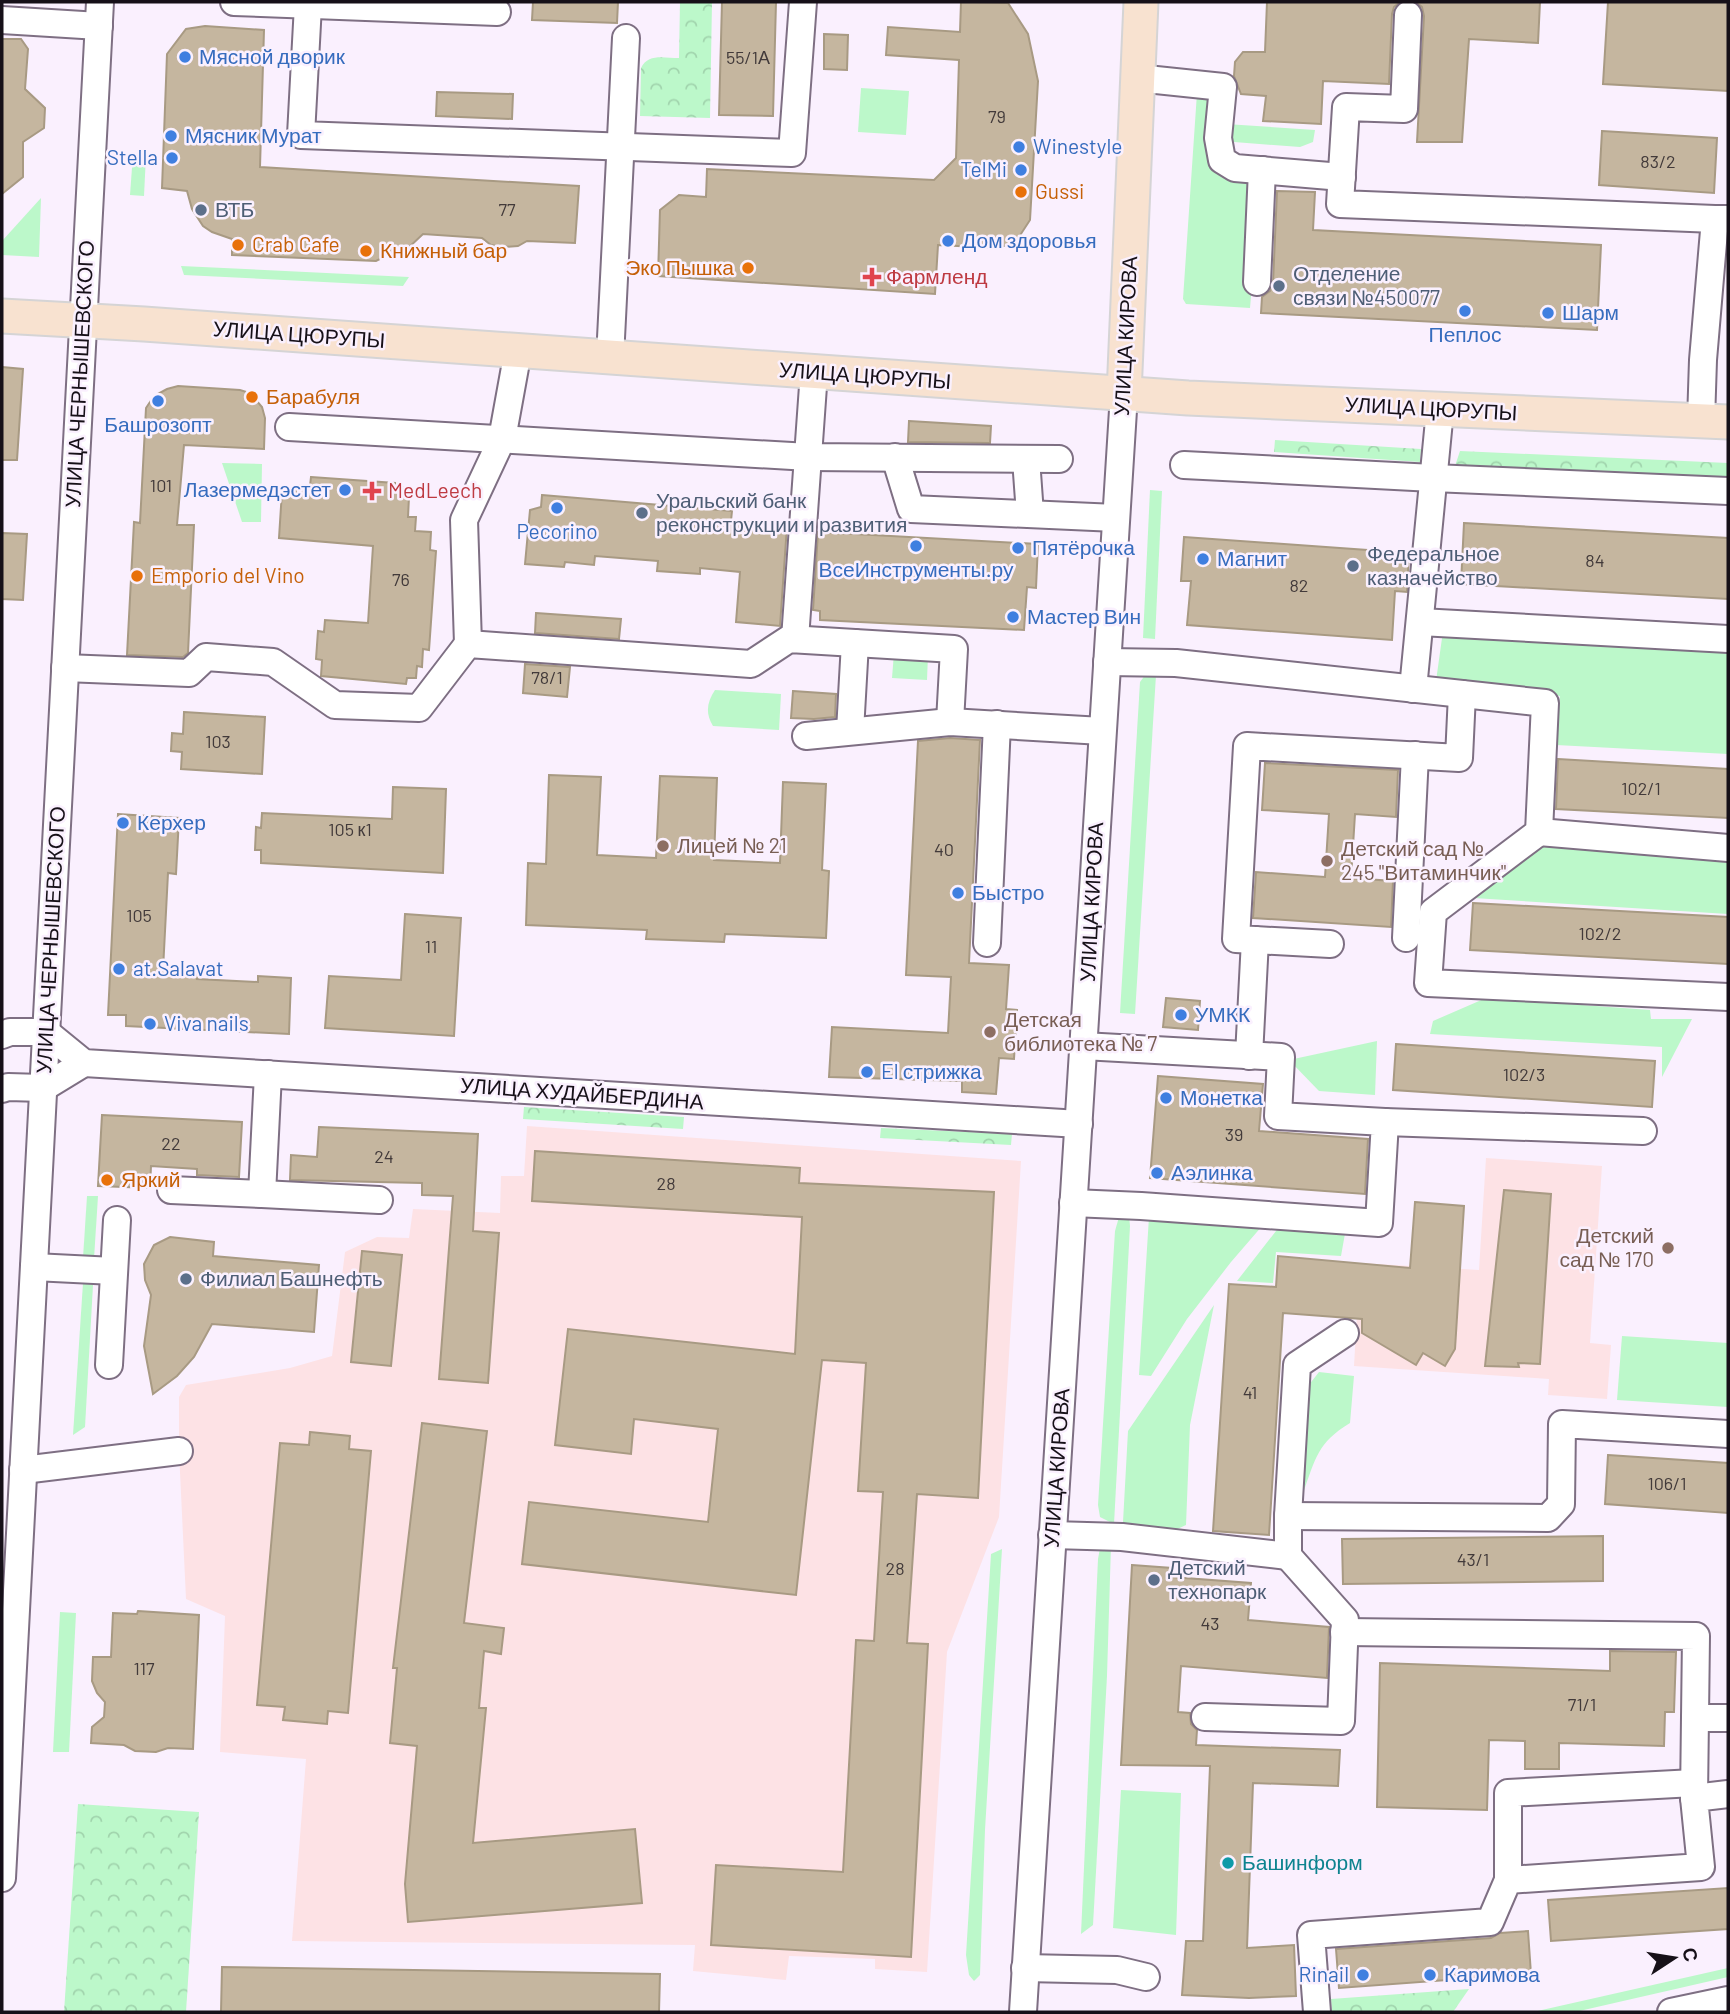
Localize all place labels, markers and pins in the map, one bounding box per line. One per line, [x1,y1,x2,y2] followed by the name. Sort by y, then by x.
[199,43,346,68] place label: Мясной дворик
[177,49,193,65] marker: Мясной дворик
[185,122,322,147] place label: Мясник Мурат
[163,128,179,144] marker: Мясник Мурат
[1033,133,1122,158] place label: Winestyle
[1011,139,1027,155] marker: Winestyle
[107,144,158,169] place label: Stella
[164,150,180,166] marker: Stella
[960,156,1007,181] place label: TelMi
[1013,162,1029,178] marker: TelMi
[1035,178,1084,203] place label: Gussi
[1013,184,1029,200] marker: Gussi
[215,196,254,221] place label: ВТБ
[193,202,209,218] marker: ВТБ
[962,227,1097,252] place label: Дом здоровья
[252,231,340,256] place label: Crab Cafe
[940,233,956,249] marker: Дом здоровья
[230,237,246,253] marker: Crab Cafe
[380,237,507,262] place label: Книжный бар
[358,243,374,259] marker: Книжный бар
[625,254,734,279] place label: Эко Пышка
[740,260,756,276] marker: Эко Пышка
[1293,260,1440,309] place label: Отделение связи №450077
[886,263,988,288] place label: Фармленд
[864,269,880,285] marker: Фармленд
[1271,278,1287,294] marker: Отделение связи №450077
[1562,299,1619,324] place label: Шарм
[1457,303,1473,319] marker: Пеплос
[1540,305,1556,321] marker: Шарм
[1429,321,1501,346] place label: Пеплос
[266,383,360,408] place label: Барабуля
[244,389,260,405] marker: Барабуля
[150,393,166,409] marker: Башрозопт
[104,411,212,436] place label: Башрозопт
[184,476,331,501] place label: Лазермедэстет
[388,477,482,502] place label: MedLeech
[362,481,382,501] marker: MedLeech
[337,482,353,498] marker: Лазермедэстет
[656,487,907,536] place label: Уральский банк реконструкции и развития
[549,500,565,516] marker: Pecorino
[634,505,650,521] marker: Уральский банк реконструкции и развития
[516,518,598,543] place label: Pecorino
[1032,534,1135,559] place label: Пятёрочка
[908,538,924,554] marker: ВсеИнструменты.ру
[1010,540,1026,556] marker: Пятёрочка
[1367,540,1500,589] place label: Федеральное казначейство
[1217,545,1287,570] place label: Магнит
[1195,551,1211,567] marker: Магнит
[819,556,1014,581] place label: ВсеИнструменты.ру
[1345,558,1361,574] marker: Федеральное казначейство
[151,562,305,587] place label: Emporio del Vino
[129,568,145,584] marker: Emporio del Vino
[1027,603,1141,628] place label: Мастер Вин
[1005,609,1021,625] marker: Мастер Вин
[137,809,206,834] place label: Керхер
[115,815,131,831] marker: Керхер
[677,832,787,857] place label: Лицей № 21
[1341,835,1506,884] place label: Детский сад № 245 "Витаминчик"
[655,838,671,854] marker: Лицей № 21
[1319,853,1335,869] marker: Детский сад № 245 "Витаминчик"
[972,879,1044,904] place label: Быстро
[950,885,966,901] marker: Быстро
[133,955,224,980] place label: at.Salavat
[111,961,127,977] marker: at.Salavat
[1195,1001,1251,1026] place label: УМКК
[1004,1006,1157,1055] place label: Детская библиотека № 7
[1173,1007,1189,1023] marker: УМКК
[164,1010,249,1035] place label: Viva nails
[142,1016,158,1032] marker: Viva nails
[982,1024,998,1040] marker: Детская библиотека № 7
[881,1058,982,1083] place label: El стрижка
[859,1064,875,1080] marker: El стрижка
[1180,1084,1263,1109] place label: Монетка
[1158,1090,1174,1106] marker: Монетка
[1171,1159,1253,1184] place label: Аэлинка
[1149,1165,1165,1181] marker: Аэлинка
[121,1166,181,1191] place label: Яркий
[99,1172,115,1188] marker: Яркий
[1559,1222,1654,1271] place label: Детский сад № 170
[1660,1240,1676,1256] marker: Детский сад № 170
[200,1265,383,1290] place label: Филиал Башнефть
[178,1271,194,1287] marker: Филиал Башнефть
[1168,1554,1267,1603] place label: Детский технопарк
[1146,1572,1162,1588] marker: Детский технопарк
[1242,1849,1363,1874] place label: Башинформ
[1220,1855,1236,1871] marker: Башинформ
[1299,1961,1349,1986] place label: Rinail
[1444,1961,1540,1986] place label: Каримова
[1355,1967,1371,1983] marker: Rinail
[1422,1967,1438,1983] marker: Каримова

